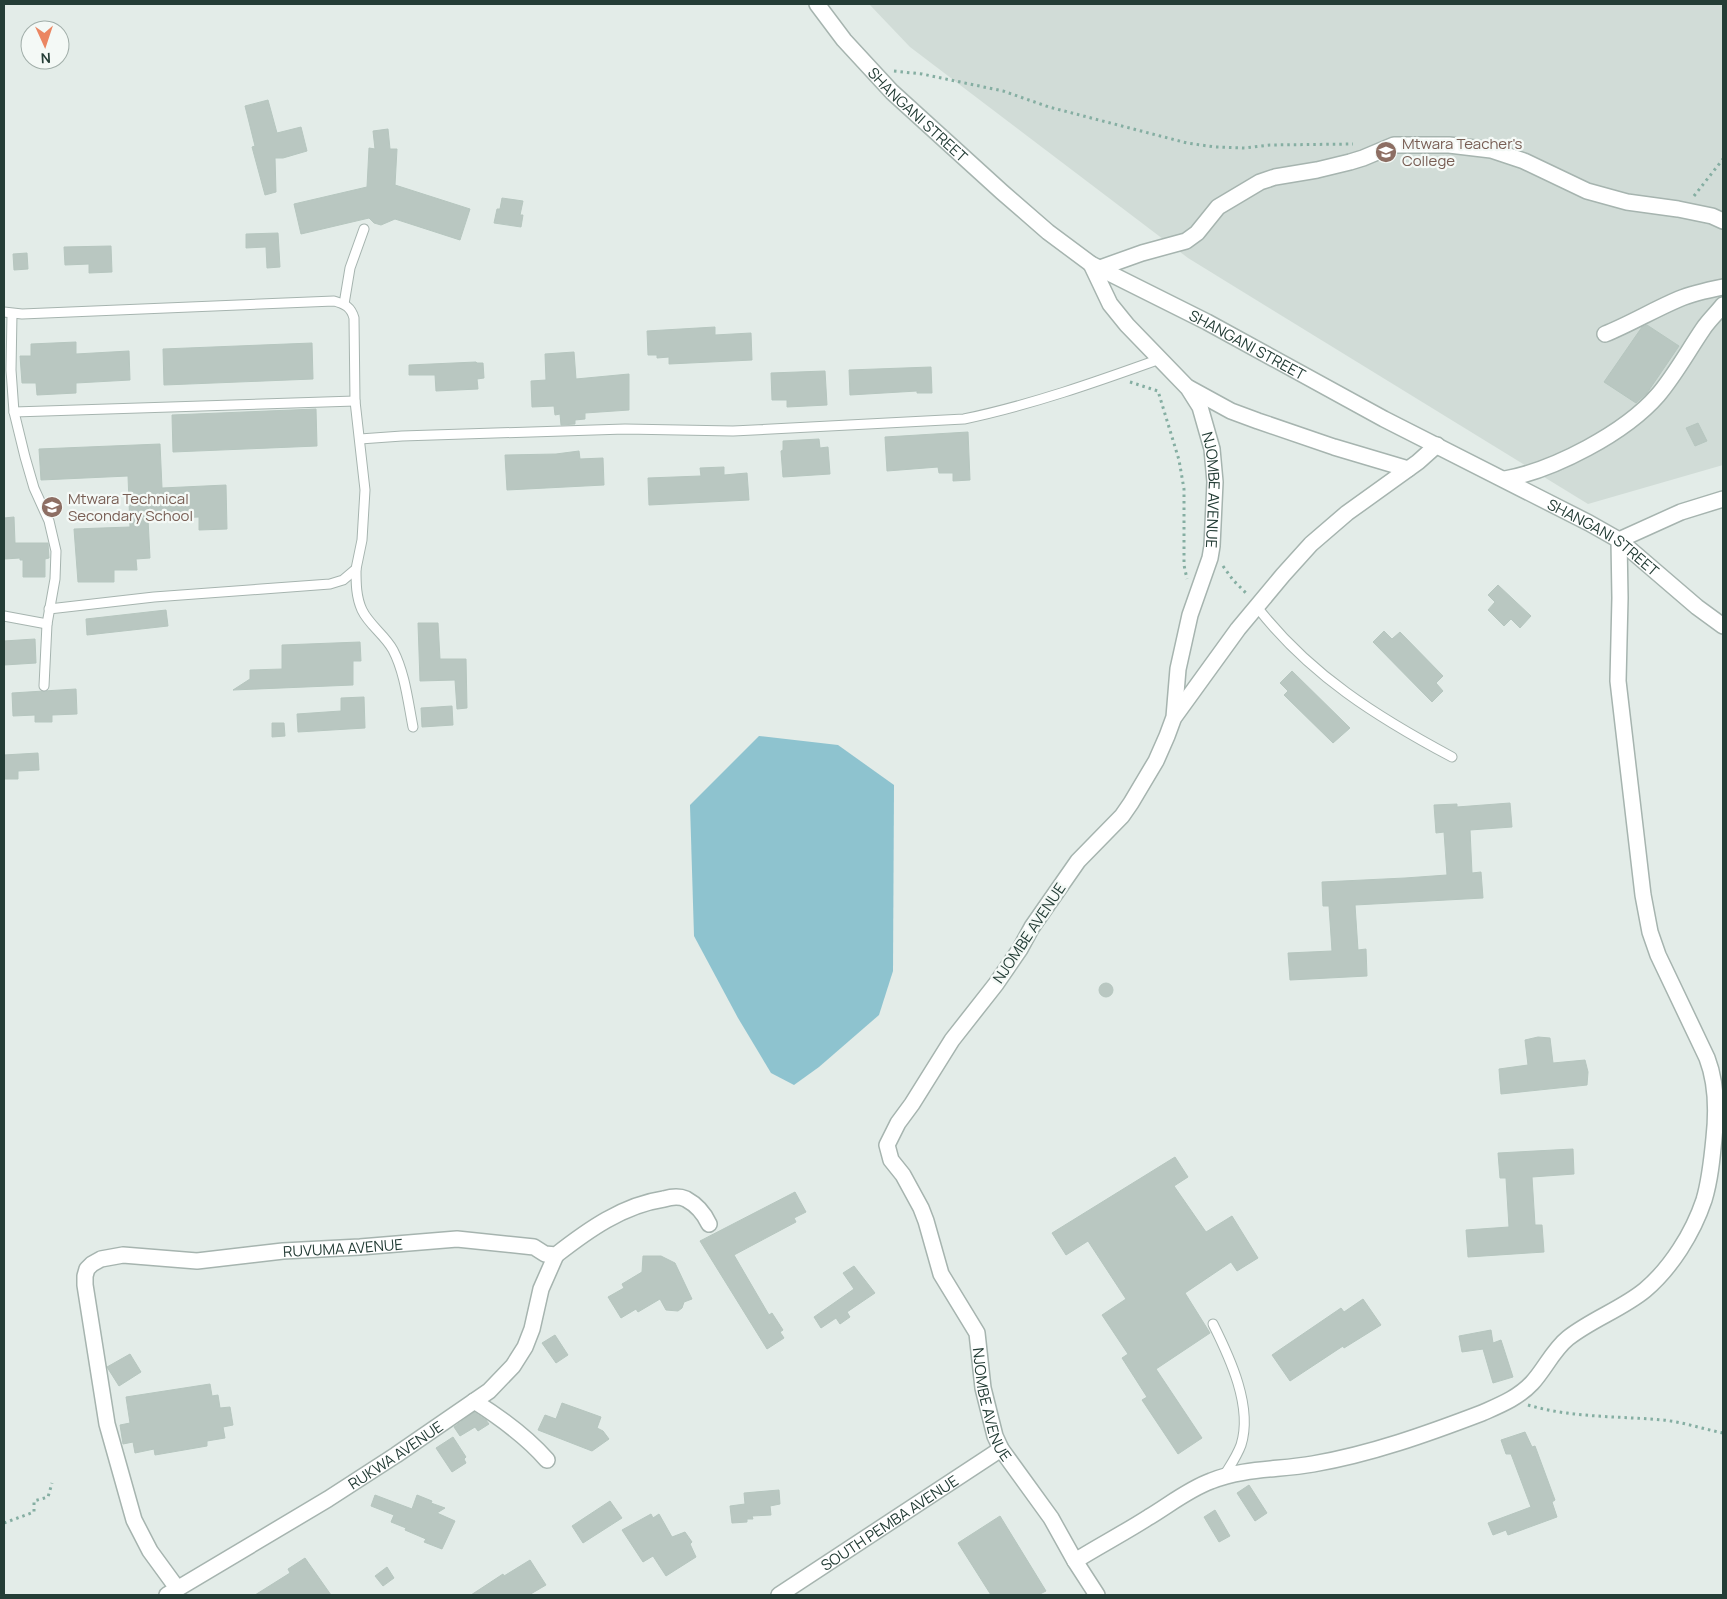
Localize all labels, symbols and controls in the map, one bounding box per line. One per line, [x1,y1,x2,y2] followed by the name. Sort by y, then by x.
[20,20,70,70] north arrow
[40,49,51,68] text: N
[864,62,972,166] street label: SHANGANI STREET
[1402,133,1523,171] place label: Mtwara Teacher's College
[1374,140,1398,164] school or university icon: Mtwara Teacher's College
[1186,304,1310,385] street label: SHANGANI STREET
[1197,429,1226,549] street label: NJOMBE AVENUE
[68,488,193,526] place label: Mtwara Technical Secondary School
[1544,493,1664,581] street label: SHANGANI STREET
[40,495,64,519] school or university icon: Mtwara Technical Secondary School
[988,879,1070,987] street label: NJOMBE AVENUE
[282,1233,404,1261] street label: RUVUMA AVENUE
[968,1346,1017,1465] street label: NJOMBE AVENUE
[344,1415,447,1494] street label: RUKWA AVENUE
[817,1470,962,1575] street label: SOUTH PEMBA AVENUE

